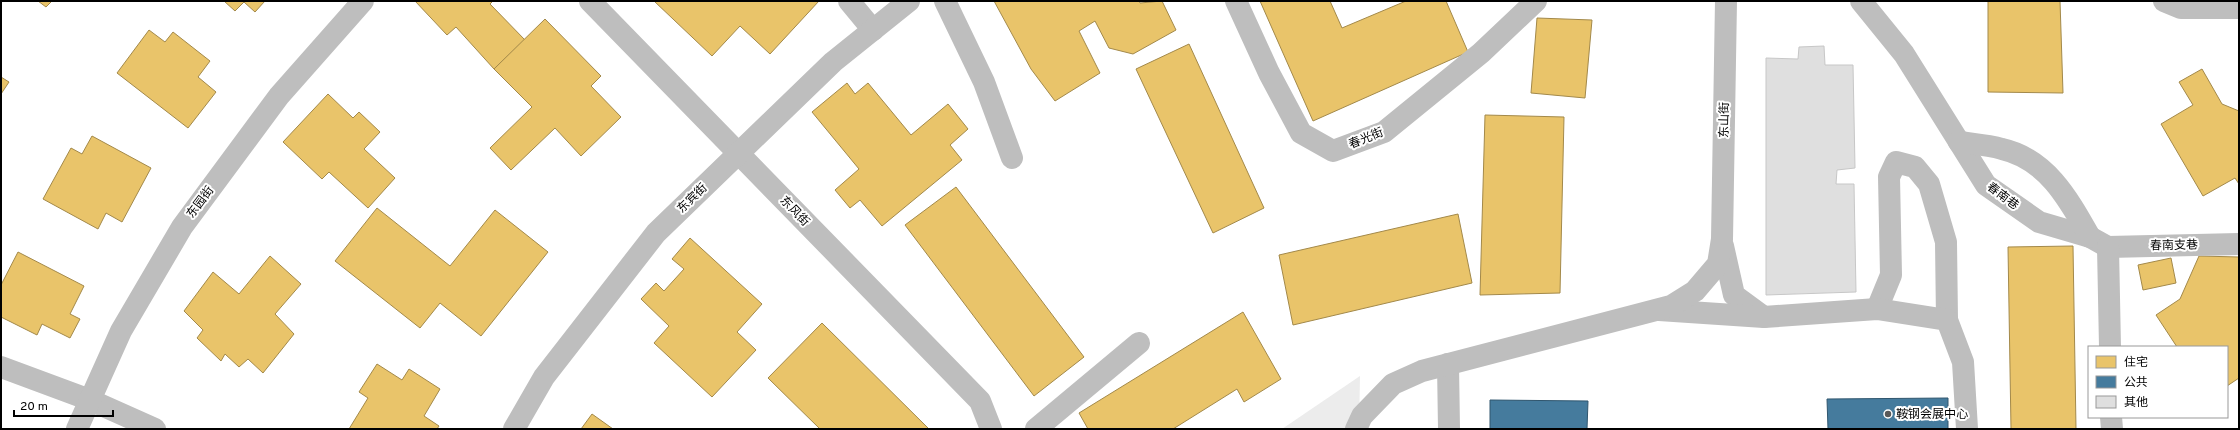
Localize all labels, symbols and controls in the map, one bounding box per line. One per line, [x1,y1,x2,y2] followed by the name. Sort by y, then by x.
[1717,102,1733,138] street label: 东山街
[1347,125,1386,153] street label: 春光街
[674,180,711,217] street label: 东宾街
[1983,180,2022,214] street label: 春南巷
[184,183,218,222] street label: 东园街
[776,193,813,230] street label: 东风街
[2150,238,2198,254] street label: 春南支巷
[2088,346,2228,418] legend
[2124,355,2148,371] text: 住宅
[2124,375,2148,391] text: 公共
[14,392,113,418] scale bar
[2124,395,2148,411] text: 其他
[20,399,48,415] text: 20 m
[1896,407,1968,423] place label: 鞍钢会展中心
[1883,409,1893,419] marker: 鞍钢会展中心

